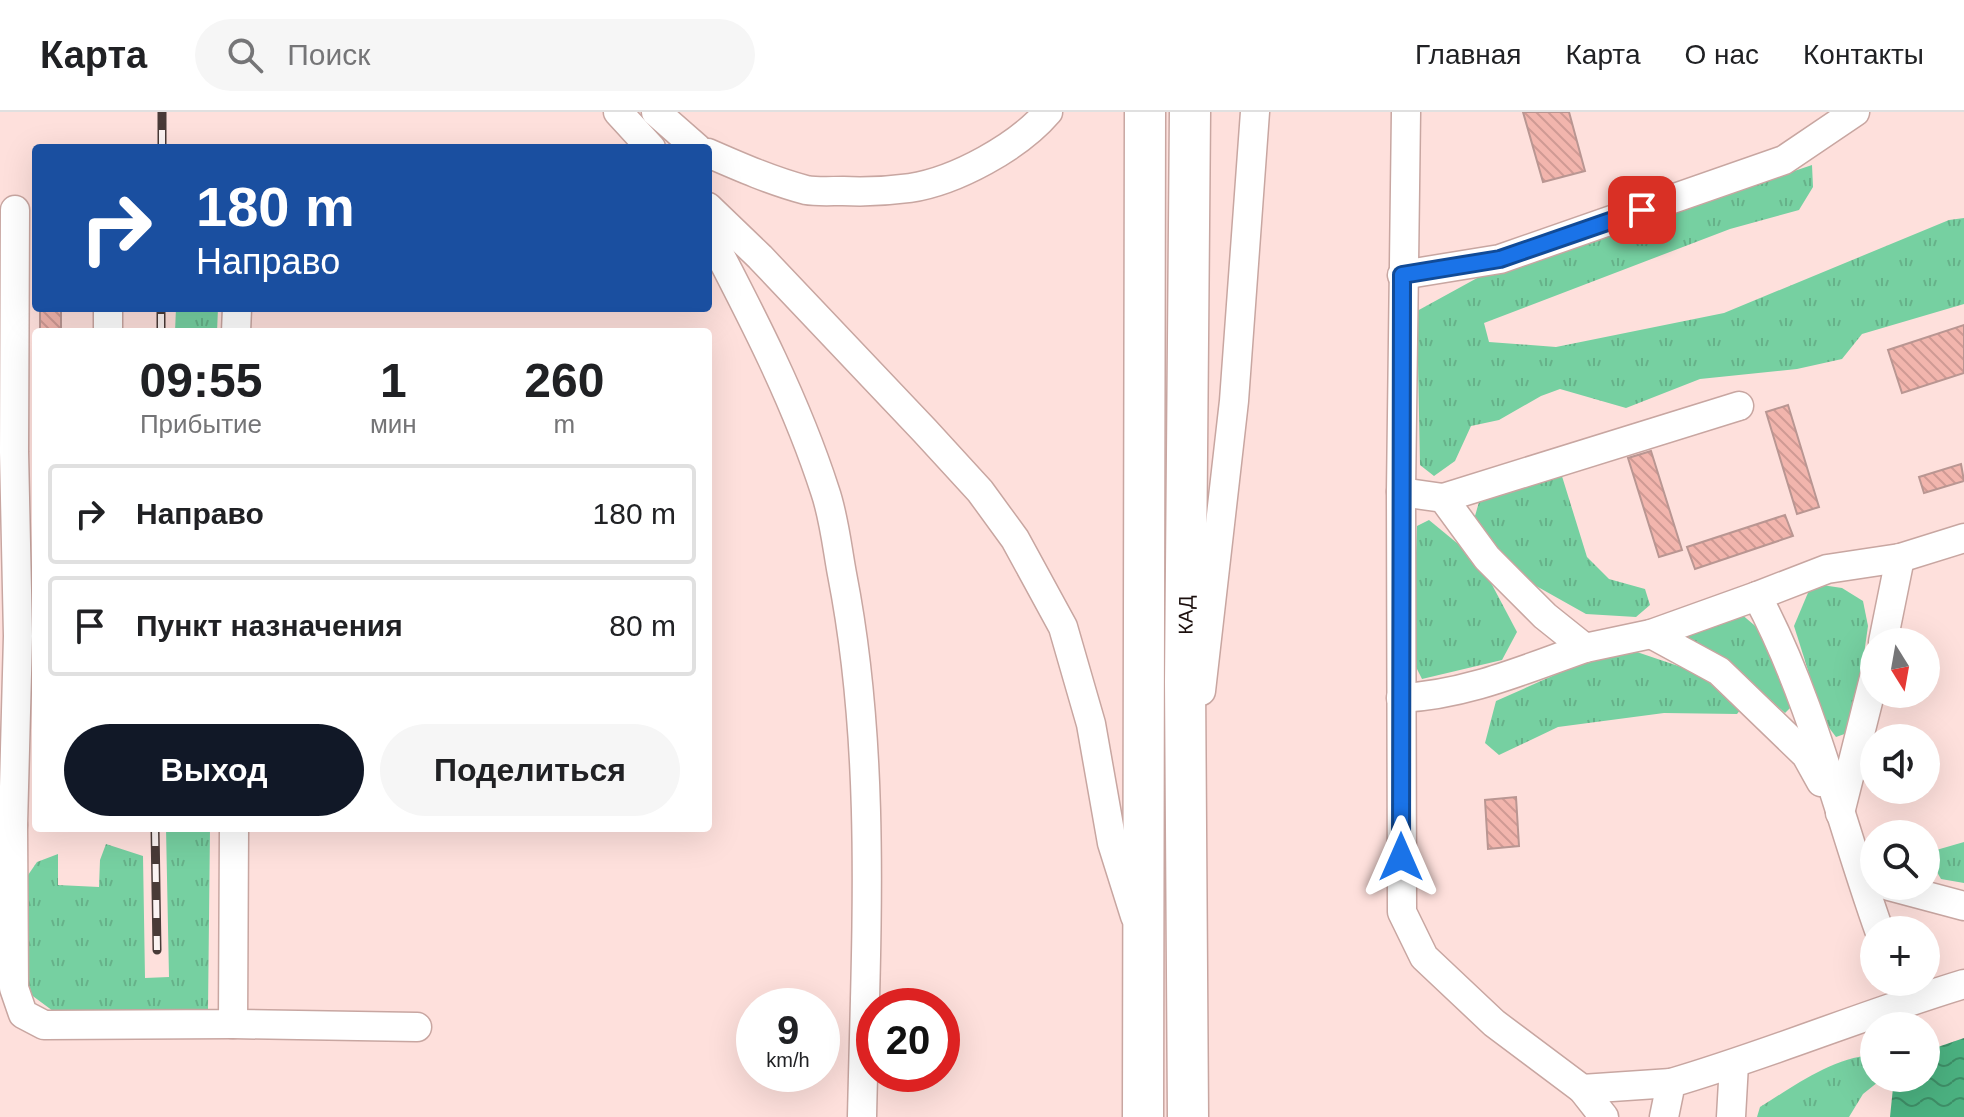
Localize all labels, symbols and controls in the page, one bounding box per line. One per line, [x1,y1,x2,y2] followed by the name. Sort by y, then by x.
[195,19,755,91] search box
[223,33,267,77] icon: search
[40,34,147,76] text: Карта
[287,38,370,71] text: Поиск
[1415,39,1522,70] text: Главная
[1566,39,1640,70] text: Карта
[1684,39,1759,70] text: О нас
[1803,39,1924,70] text: Контакты
[196,175,355,238] text: 180 m
[64,176,168,280] icon: right
[1608,176,1676,244] pin
[1620,188,1664,232] icon: arrive
[196,241,340,282] text: Направо
[140,354,262,407] text: 09:55
[380,354,407,407] text: 1
[524,354,604,407] text: 260
[140,409,262,439] text: Прибытие
[370,409,417,439] text: мин
[554,409,575,439] text: m
[68,492,112,536] icon: right
[136,497,264,530] text: Направо
[593,497,676,530] text: 180 m
[1174,595,1197,635] street label: КАД
[68,604,112,648] icon: arrive
[136,609,403,642] text: Пункт назначения
[609,609,676,642] text: 80 m
[1860,628,1940,708] north arrow
[1860,628,1940,1092] map controls
[64,724,364,816] button: Выход
[380,724,680,816] button: Поделиться
[1860,724,1940,804] button: sound
[1359,815,1443,899] position arrow
[1860,820,1940,900] button: search
[1860,916,1940,996] button: +
[856,988,960,1092] speed limit sign: 20
[777,1008,799,1052] text: 9
[1860,1012,1940,1092] button: −
[766,1049,810,1071] text: km/h

